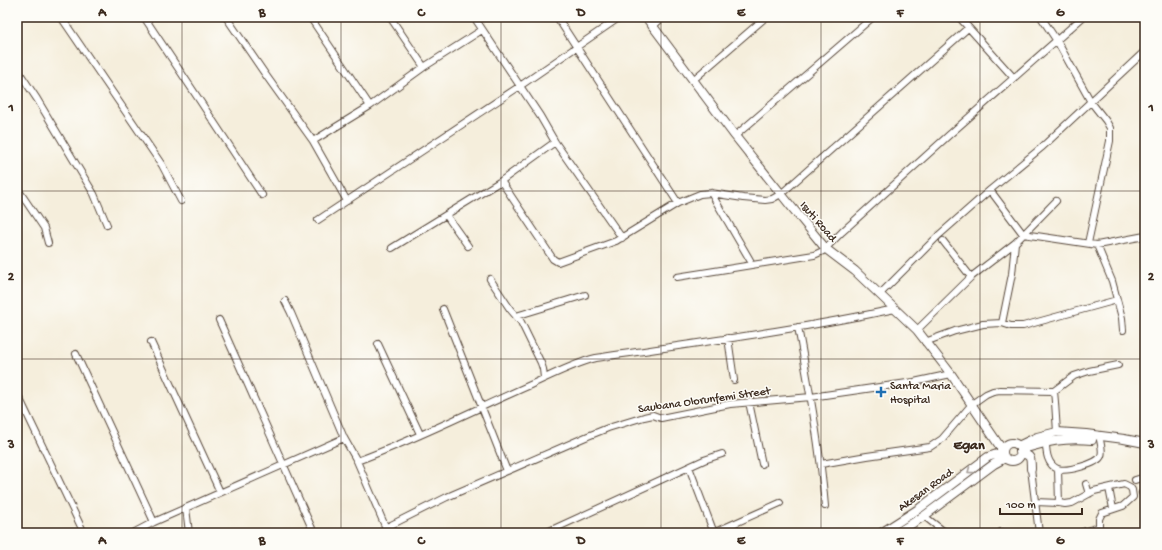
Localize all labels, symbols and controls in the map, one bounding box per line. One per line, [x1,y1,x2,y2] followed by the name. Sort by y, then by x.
[97,6,107,21] text: A
[258,6,267,21] text: B
[416,6,426,21] text: C
[576,6,586,21] text: D
[737,6,746,21] text: E
[896,6,905,21] text: F
[1056,6,1065,21] text: G
[7,101,14,116] text: 1
[1147,101,1154,116] text: 1
[796,199,840,246] street label: Isuti Road
[8,270,15,285] text: 2
[1148,270,1155,285] text: 2
[890,380,951,408] place label: Santa Maria Hospital
[637,385,772,417] street label: Saubana Olorunfemi Street
[875,386,887,398] marker: Santa Maria Hospital
[7,438,15,453] text: 3
[953,438,985,455] district label: Egan
[1147,438,1155,453] text: 3
[896,465,957,515] street label: Akesan Road
[967,466,974,473] one-way arrow
[1000,490,1082,516] scale bar
[1005,499,1036,513] text: 100 m
[97,534,107,549] text: A
[258,534,267,549] text: B
[416,534,426,549] text: C
[576,534,586,549] text: D
[737,534,746,549] text: E
[896,534,905,549] text: F
[1056,534,1065,549] text: G

